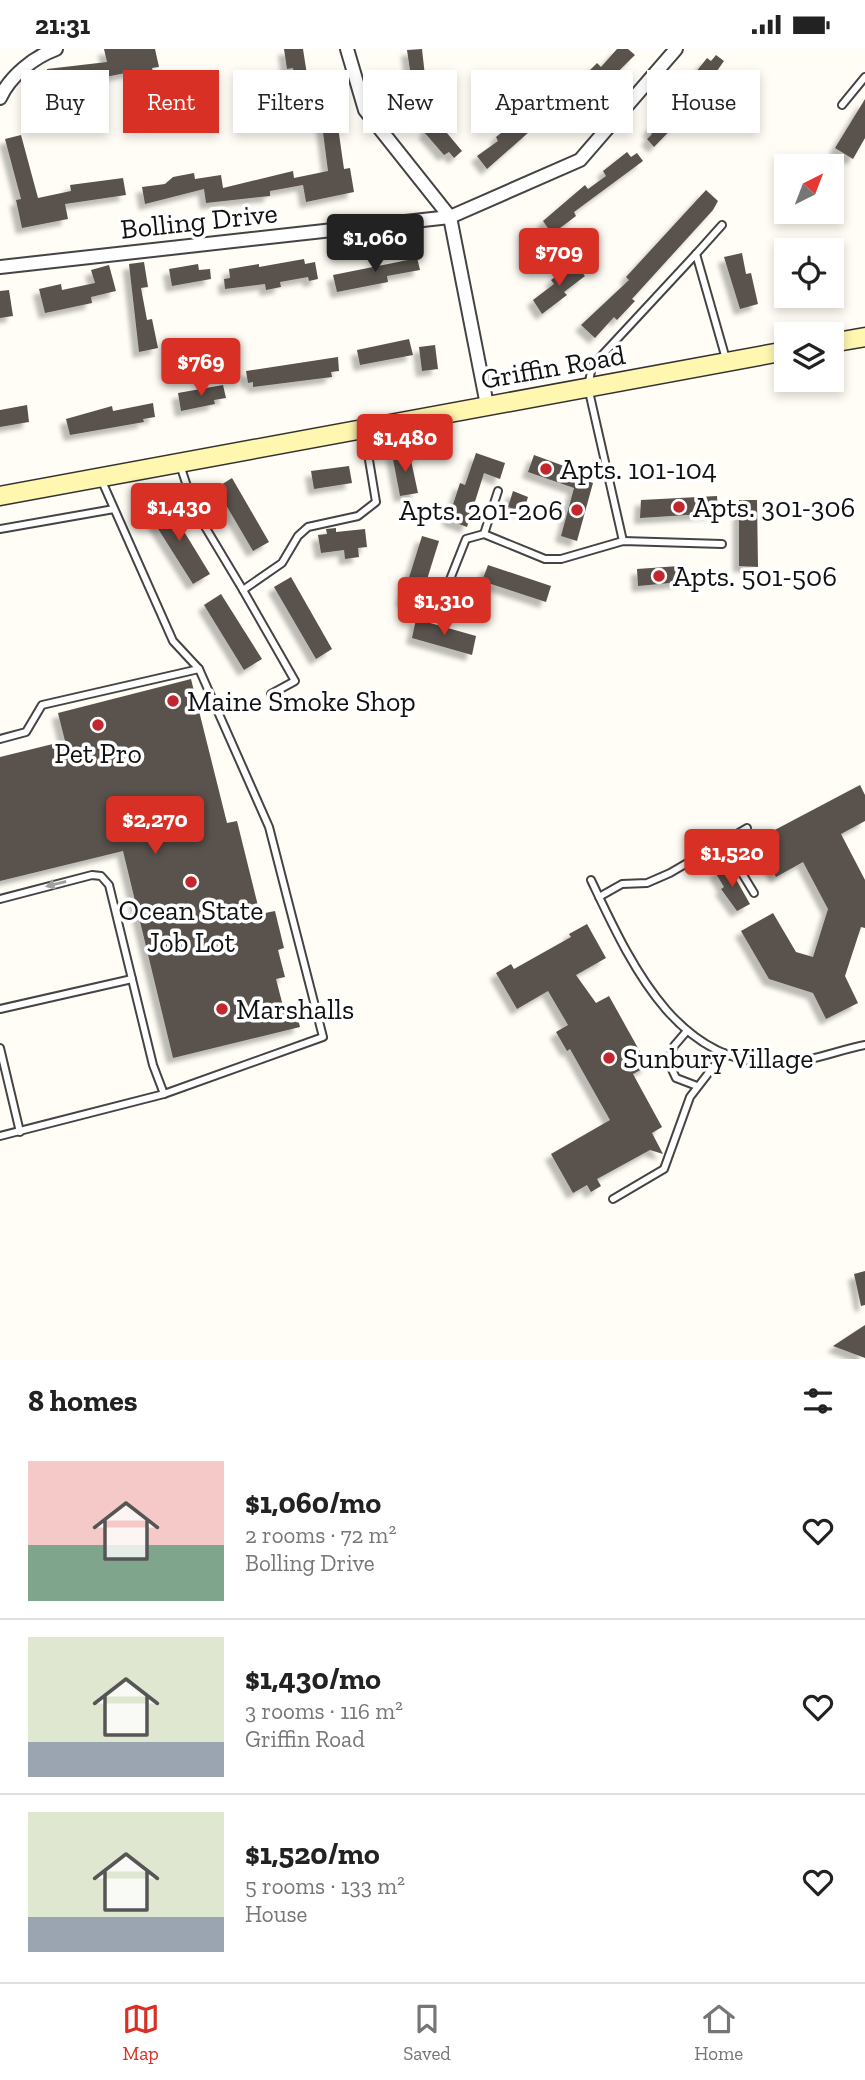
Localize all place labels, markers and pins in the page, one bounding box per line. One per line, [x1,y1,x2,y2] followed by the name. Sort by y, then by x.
[318,215,432,274] pin: $1,060
[518,229,600,288] pin: $709
[160,339,242,398] pin: $769
[348,415,462,474] pin: $1,480
[560,453,717,486] place label: Apts. 101-104
[538,461,554,477] marker: Apts. 101-104
[122,483,236,543] pin: $1,430
[693,491,855,524] place label: Apts. 301-306
[399,494,563,527] place label: Apts. 201-206
[671,499,687,515] marker: Apts. 301-306
[569,502,585,518] marker: Apts. 201-206
[673,560,837,593] place label: Apts. 501-506
[651,568,667,584] marker: Apts. 501-506
[387,577,501,637] pin: $1,310
[187,685,416,718] place label: Maine Smoke Shop
[165,693,181,709] marker: Maine Smoke Shop
[90,717,106,733] marker: Pet Pro
[54,737,142,770] place label: Pet Pro
[98,797,212,856] pin: $2,270
[675,829,789,889] pin: $1,520
[183,874,199,890] marker: Ocean State Job Lot
[119,894,263,959] place label: Ocean State Job Lot
[236,993,354,1026] place label: Marshalls
[214,1001,230,1017] marker: Marshalls
[623,1042,814,1075] place label: Sunbury Village
[601,1050,617,1066] marker: Sunbury Village

